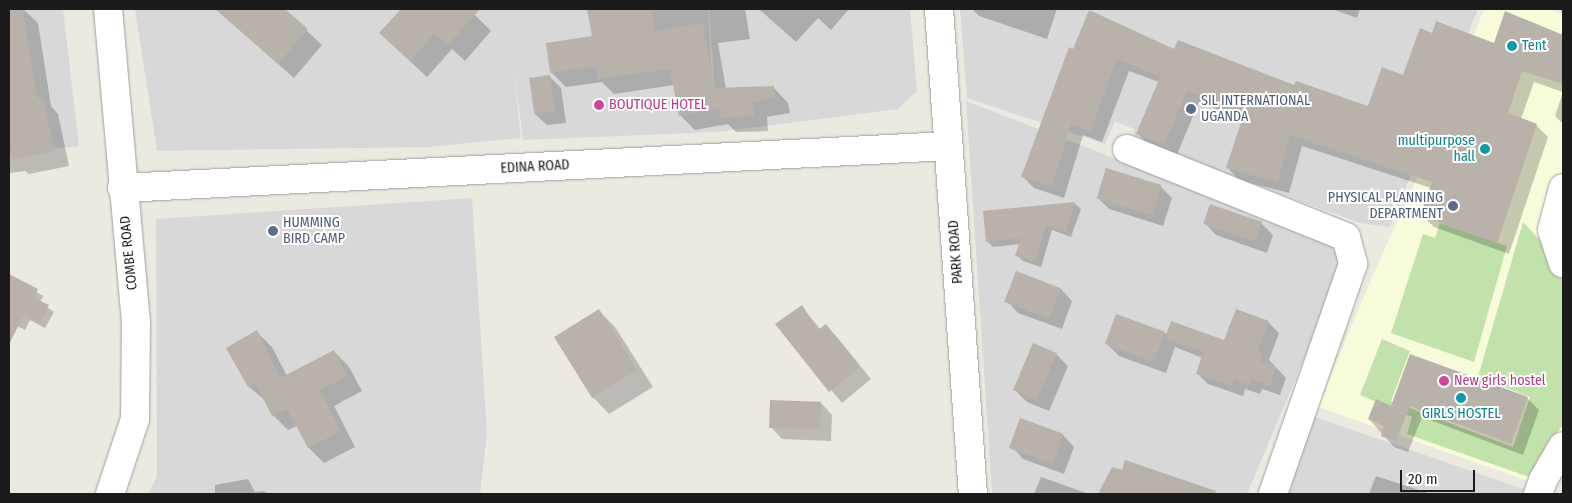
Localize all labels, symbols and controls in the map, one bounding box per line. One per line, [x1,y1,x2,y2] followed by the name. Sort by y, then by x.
[1522,38,1547,54] place label: Tent
[1506,40,1518,52] marker: Tent
[1201,93,1310,125] place label: SIL INTERNATIONAL UGANDA
[609,97,707,113] place label: BOUTIQUE HOTEL
[593,99,605,111] marker: BOUTIQUE HOTEL
[1185,103,1197,115] marker: SIL INTERNATIONAL UGANDA
[1398,133,1475,166] place label: multipurpose hall
[1479,143,1491,155] marker: multipurpose hall
[500,157,570,177] street label: EDINA ROAD
[1328,190,1443,222] place label: PHYSICAL PLANNING DEPARTMENT
[1447,200,1459,212] marker: PHYSICAL PLANNING DEPARTMENT
[117,215,141,291] street label: COMBE ROAD
[283,215,345,248] place label: HUMMING BIRD CAMP
[945,220,967,284] street label: PARK ROAD
[267,225,279,237] marker: HUMMING BIRD CAMP
[1454,373,1546,389] place label: New girls hostel
[1438,375,1450,387] marker: New girls hostel
[1455,392,1467,404] marker: GIRLS HOSTEL
[1422,406,1500,422] place label: GIRLS HOSTEL
[1402,460,1477,492] scale bar
[1408,470,1438,488] text: 20 m

